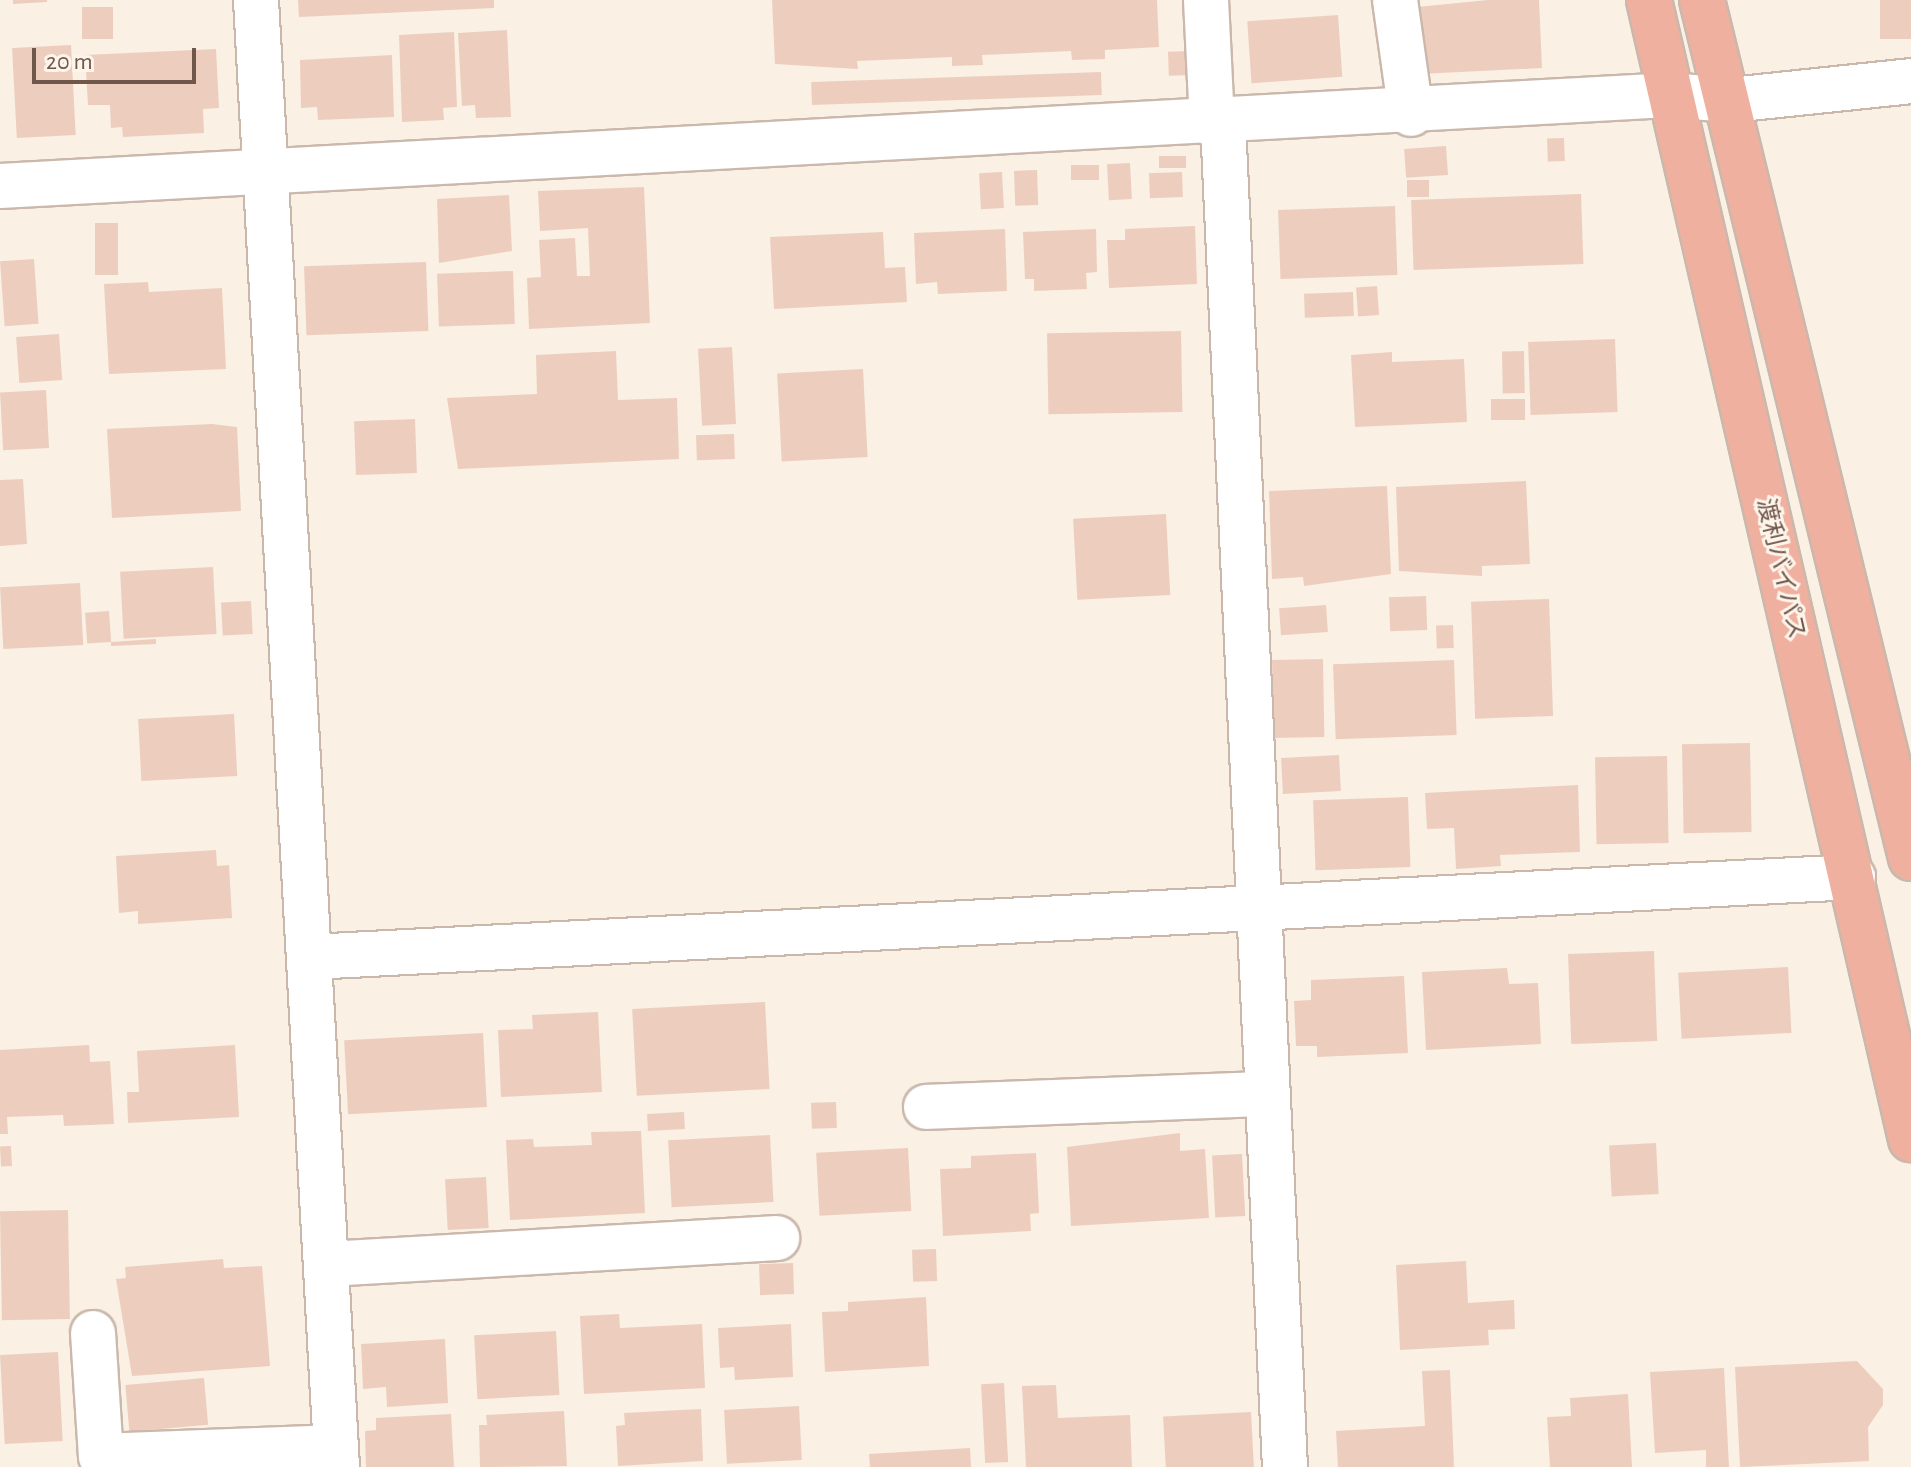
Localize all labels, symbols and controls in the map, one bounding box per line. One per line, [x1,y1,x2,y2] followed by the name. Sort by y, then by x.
[36,32,200,82] scale bar
[46,50,93,74] text: 20 m
[1750,496,1810,642] street label: 渡利バイパス

